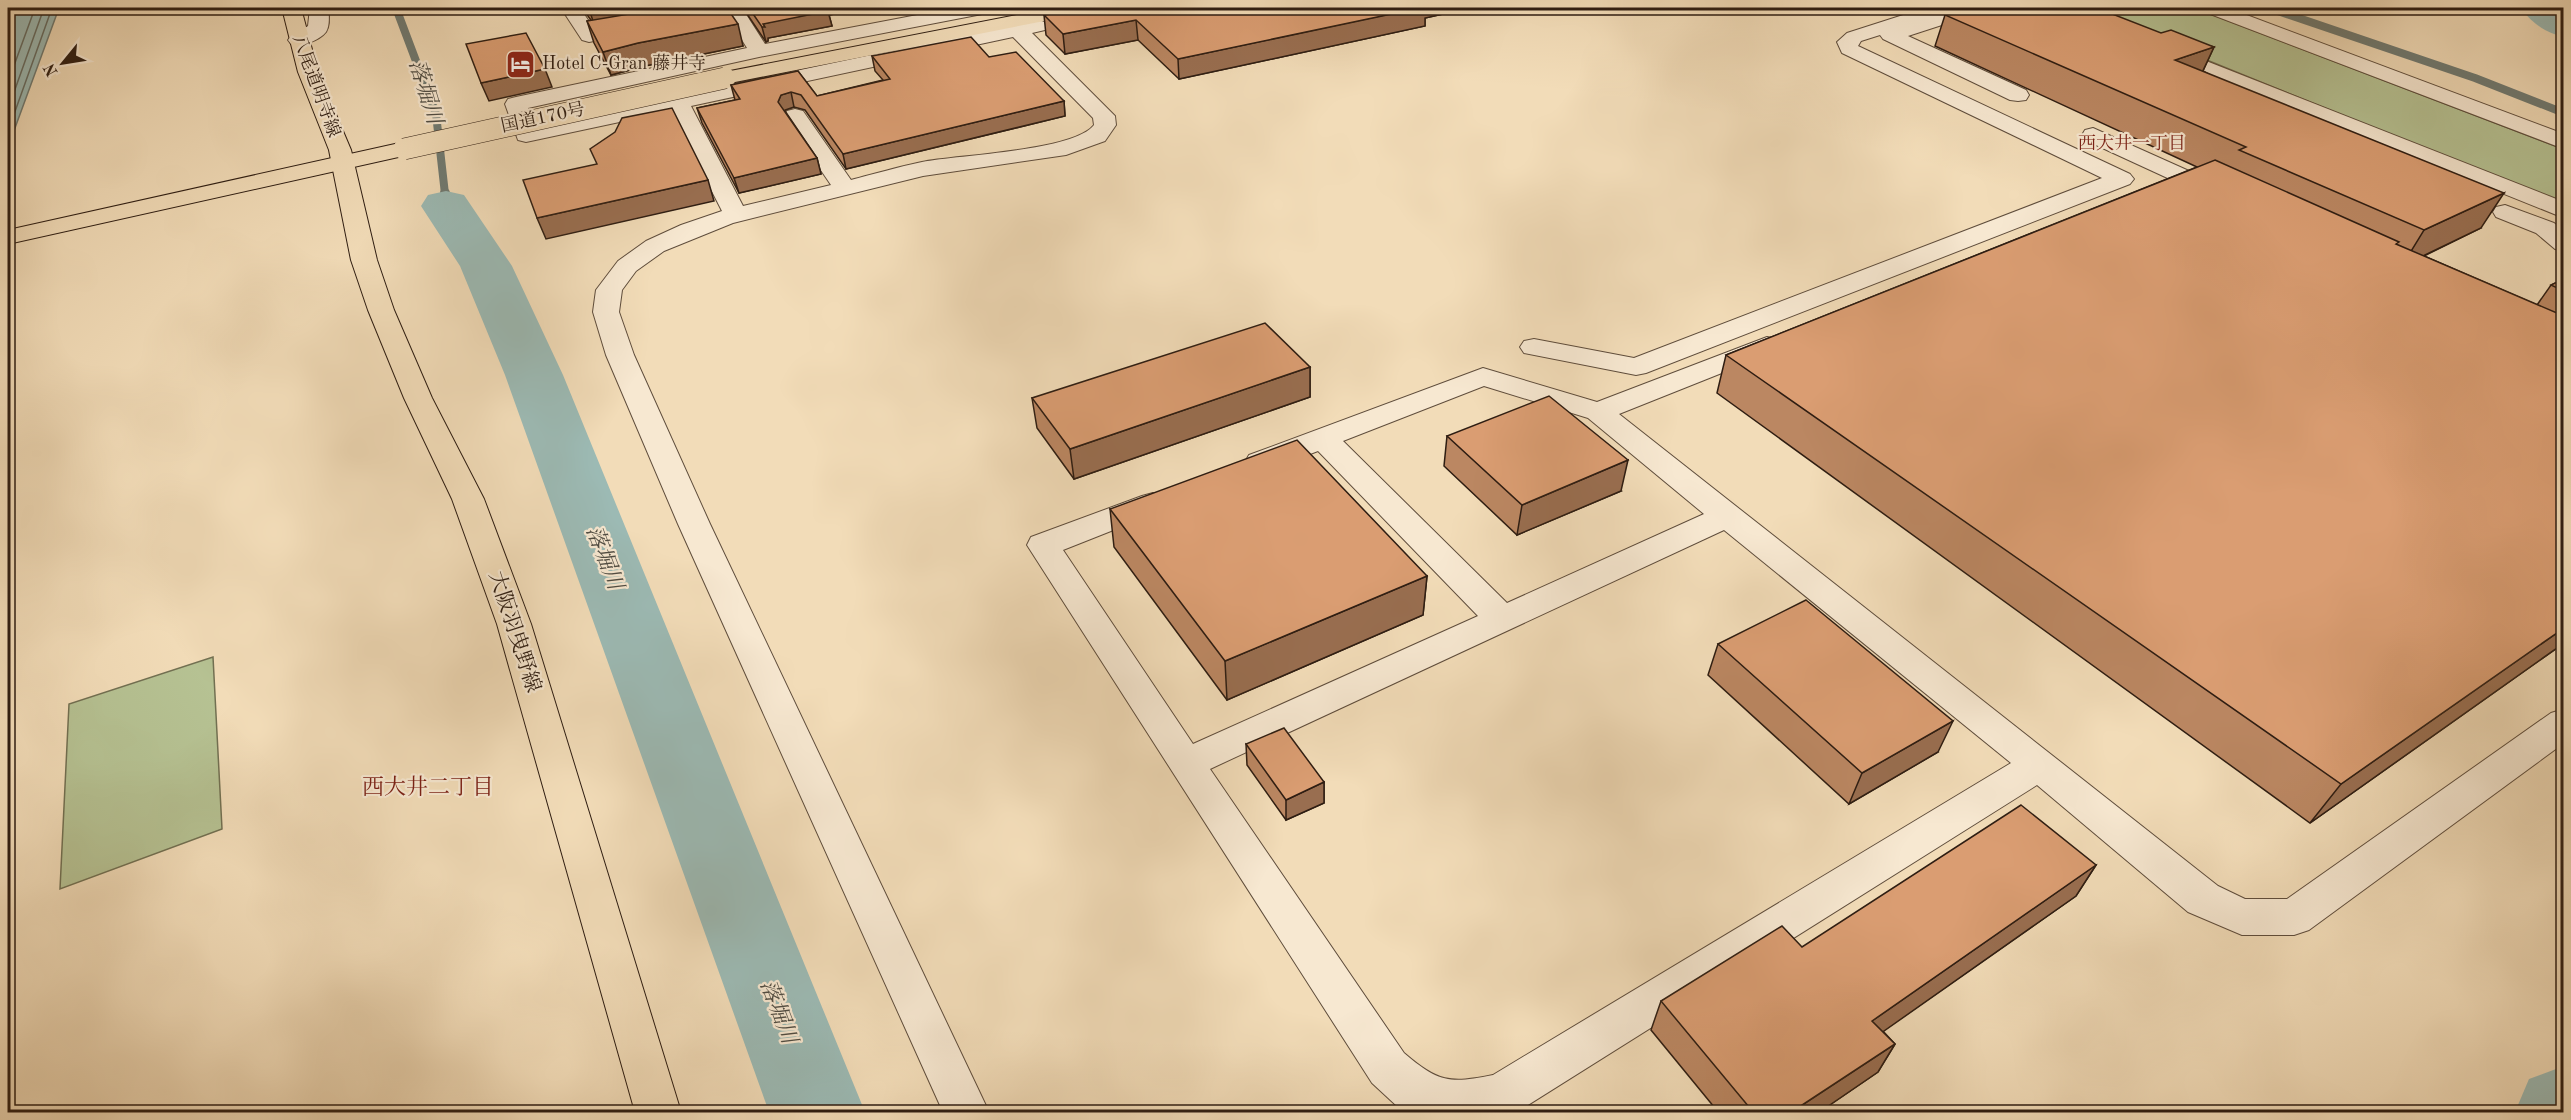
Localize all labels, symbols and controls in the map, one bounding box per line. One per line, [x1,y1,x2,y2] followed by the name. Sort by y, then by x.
[289,31,345,140] street label: 八尾道明寺線
[33,33,93,93] north arrow
[505,48,537,80] hotel icon: Hotel C-Gran 藤井寺
[542,53,706,73] place label: Hotel C-Gran 藤井寺
[405,57,448,129] water label: 落堀川
[41,60,62,79] text: N
[499,98,587,136] street label: 国道170号
[2078,133,2186,153] district label: 西大井一丁目
[582,523,629,595] water label: 落堀川
[485,568,545,695] street label: 大阪羽曳野線
[362,775,494,799] district label: 西大井二丁目
[756,977,803,1049] water label: 落堀川

